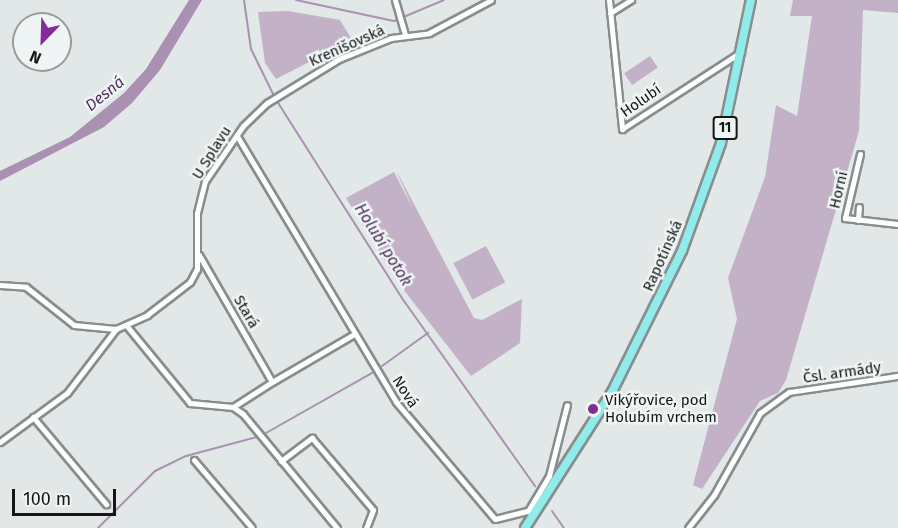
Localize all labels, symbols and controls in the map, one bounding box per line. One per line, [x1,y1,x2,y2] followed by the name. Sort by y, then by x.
[12,12,72,72] north arrow
[306,21,388,71] street label: Krenišovská
[27,46,44,68] text: N
[82,73,128,115] water label: Desná
[617,81,665,121] street label: Holubí
[712,117,738,139] road number: 11
[189,123,235,183] street label: U Splavu
[826,170,852,210] street label: Horní
[350,200,416,290] water label: Holubí potok
[639,218,687,294] street label: Rapotínská
[229,292,263,332] street label: Stará
[802,359,882,387] street label: Čsl. armády
[388,373,422,411] street label: Nová
[605,391,717,426] place label: Vikýřovice, pod Holubím vrchem
[586,402,600,416] marker: Vikýřovice, pod Holubím vrchem
[15,477,118,515] scale bar
[23,488,71,510] text: 100 m

